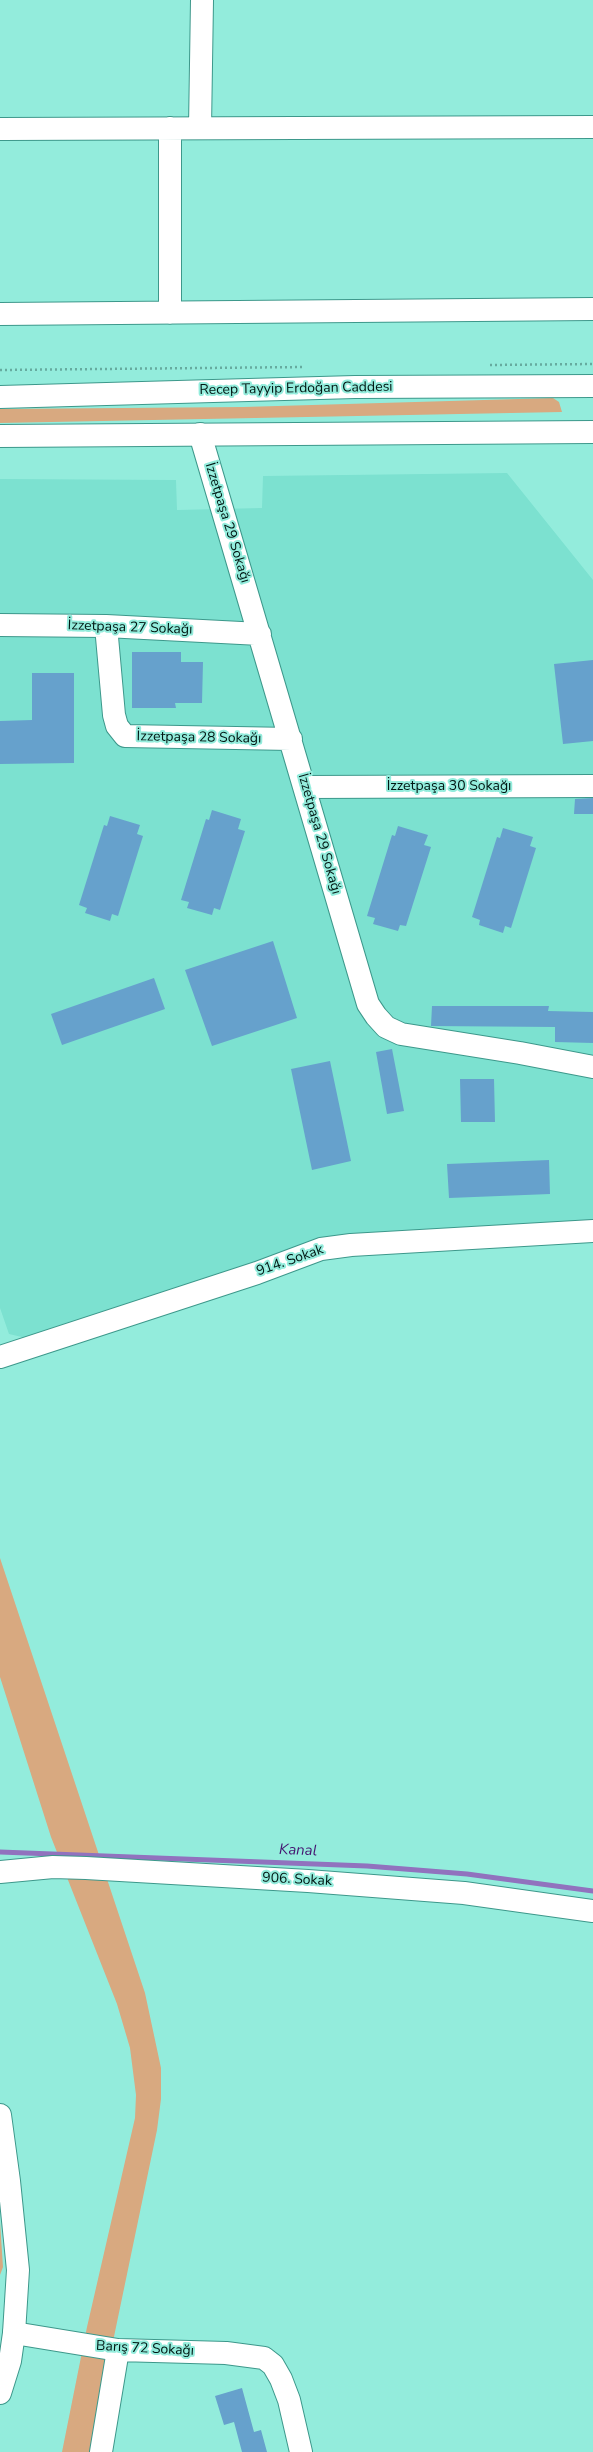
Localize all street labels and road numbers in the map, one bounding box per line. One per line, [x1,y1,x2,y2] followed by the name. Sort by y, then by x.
[199,379,393,399] street label: Recep Tayyip Erdoğan Caddesi
[201,461,253,585] street label: İzzetpaşa 29 Sokağı
[67,617,193,639] street label: İzzetpaşa 27 Sokağı
[137,729,261,747] street label: İzzetpaşa 28 Sokağı
[294,772,344,896] street label: İzzetpaşa 29 Sokağı
[387,779,511,795] street label: İzzetpaşa 30 Sokağı
[254,1242,326,1280] street label: 914. Sokak
[262,1870,332,1890] street label: 906. Sokak
[96,2338,194,2360] street label: Barış 72 Sokağı

